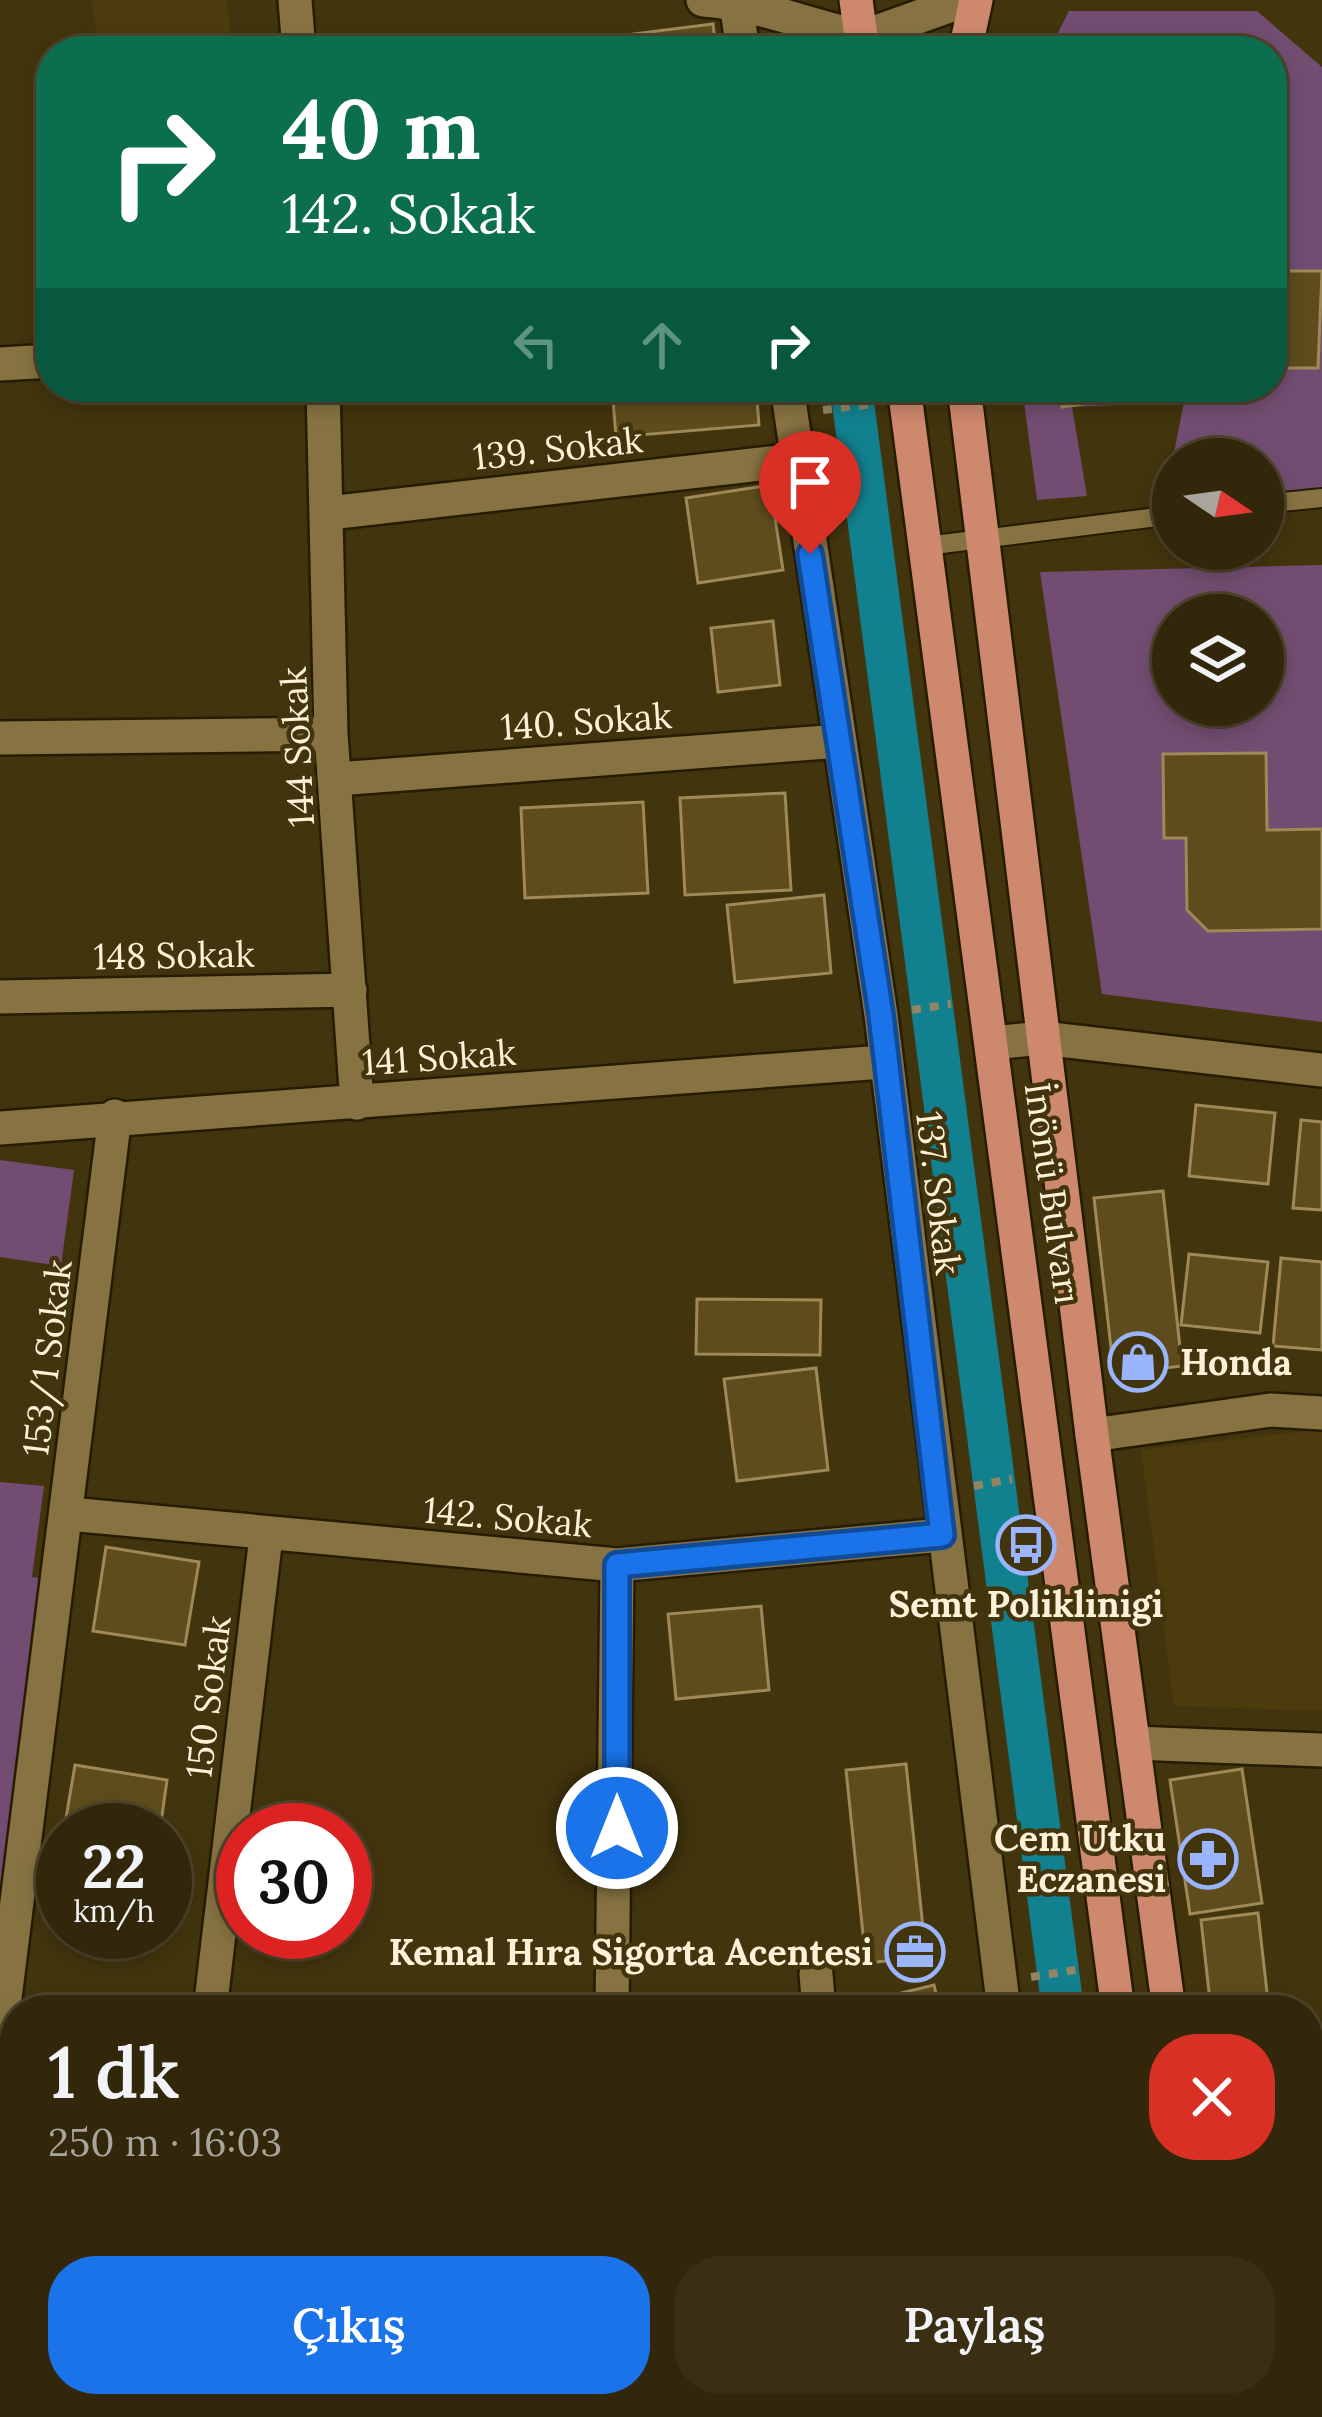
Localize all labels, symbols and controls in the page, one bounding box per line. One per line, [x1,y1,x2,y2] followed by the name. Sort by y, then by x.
[282,74,481,182] text: 40 m
[84,84,240,240] icon: right
[282,179,535,248] text: 142. Sokak
[503,312,569,378] icon: left
[629,312,695,378] icon: ahead
[755,312,821,378] icon: right
[471,416,646,480] street label: 139. Sokak
[759,431,861,554] pin
[1152,438,1284,570] north arrow
[1152,438,1284,726] map controls
[777,449,843,515] icon: arrive
[1152,594,1284,726] button: layers
[270,665,324,828] street label: 144 Sokak
[499,692,674,750] street label: 140. Sokak
[93,931,256,979] street label: 148 Sokak
[361,1029,518,1085] street label: 141 Sokak
[1015,1079,1091,1307] street label: İnönü Bulvarı
[906,1109,972,1278] street label: 137. Sokak
[12,1257,82,1459] street label: 153/1 Sokak
[1107,1331,1169,1393] shop icon: Honda
[1180,1339,1292,1385] place label: Honda
[422,1487,595,1547] street label: 142. Sokak
[995,1514,1057,1576] bus stop icon: Semt Poliklinigi
[889,1581,1163,1627] place label: Semt Poliklinigi
[175,1613,241,1781] street label: 150 Sokak
[554,1765,680,1891] position arrow
[216,1803,372,1959] speed limit sign: 30
[994,1815,1166,1902] place label: Cem Utku Eczanesi
[82,1828,146,1904] text: 22
[1177,1828,1239,1890] pharmacy icon: Cem Utku Eczanesi
[73,1892,155,1930] text: km/h
[884,1921,946,1983] office icon: Kemal Hıra Sigorta Acentesi
[389,1929,873,1975] place label: Kemal Hıra Sigorta Acentesi
[48,2026,180,2118] text: 1 dk
[1149,2034,1275,2160] button: close
[48,2117,282,2167] text: 250 m · 16:03
[48,2256,650,2394] button: Çıkış
[674,2256,1275,2394] button: Paylaş

